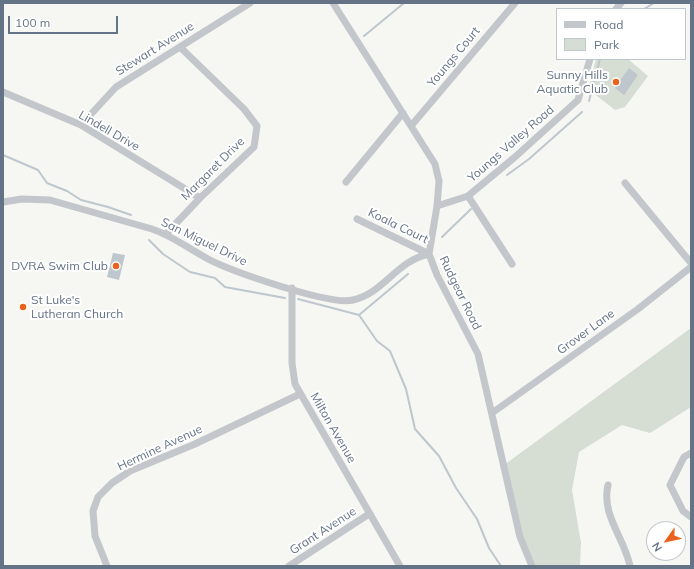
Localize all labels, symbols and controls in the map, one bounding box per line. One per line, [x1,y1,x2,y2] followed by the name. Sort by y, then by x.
[10,8,120,34] scale bar
[556,8,686,60] legend
[15,15,50,30] text: 100 m
[594,17,623,32] text: Road
[113,19,197,79] street label: Stewart Avenue
[425,24,483,90] street label: Youngs Court
[594,37,619,52] text: Park
[537,68,608,96] place label: Sunny Hills Aquatic Club
[611,77,621,87] marker: Sunny Hills Aquatic Club
[465,103,557,185] street label: Youngs Valley Road
[76,108,142,154] street label: Lindell Drive
[178,134,248,204] street label: Margaret Drive
[366,205,430,247] street label: Koala Court
[159,215,249,269] street label: San Miguel Drive
[436,254,484,332] street label: Rudgear Road
[11,259,108,273] place label: DVRA Swim Club
[111,261,121,271] marker: DVRA Swim Club
[31,293,123,321] place label: St Luke's Lutheran Church
[18,302,28,312] marker: St Luke's Lutheran Church
[554,306,618,358] street label: Grover Lane
[307,390,359,466] street label: Milton Avenue
[115,422,205,474] street label: Hermine Avenue
[287,504,359,558] street label: Grant Avenue
[646,521,686,561] north arrow
[649,540,665,554] text: N

